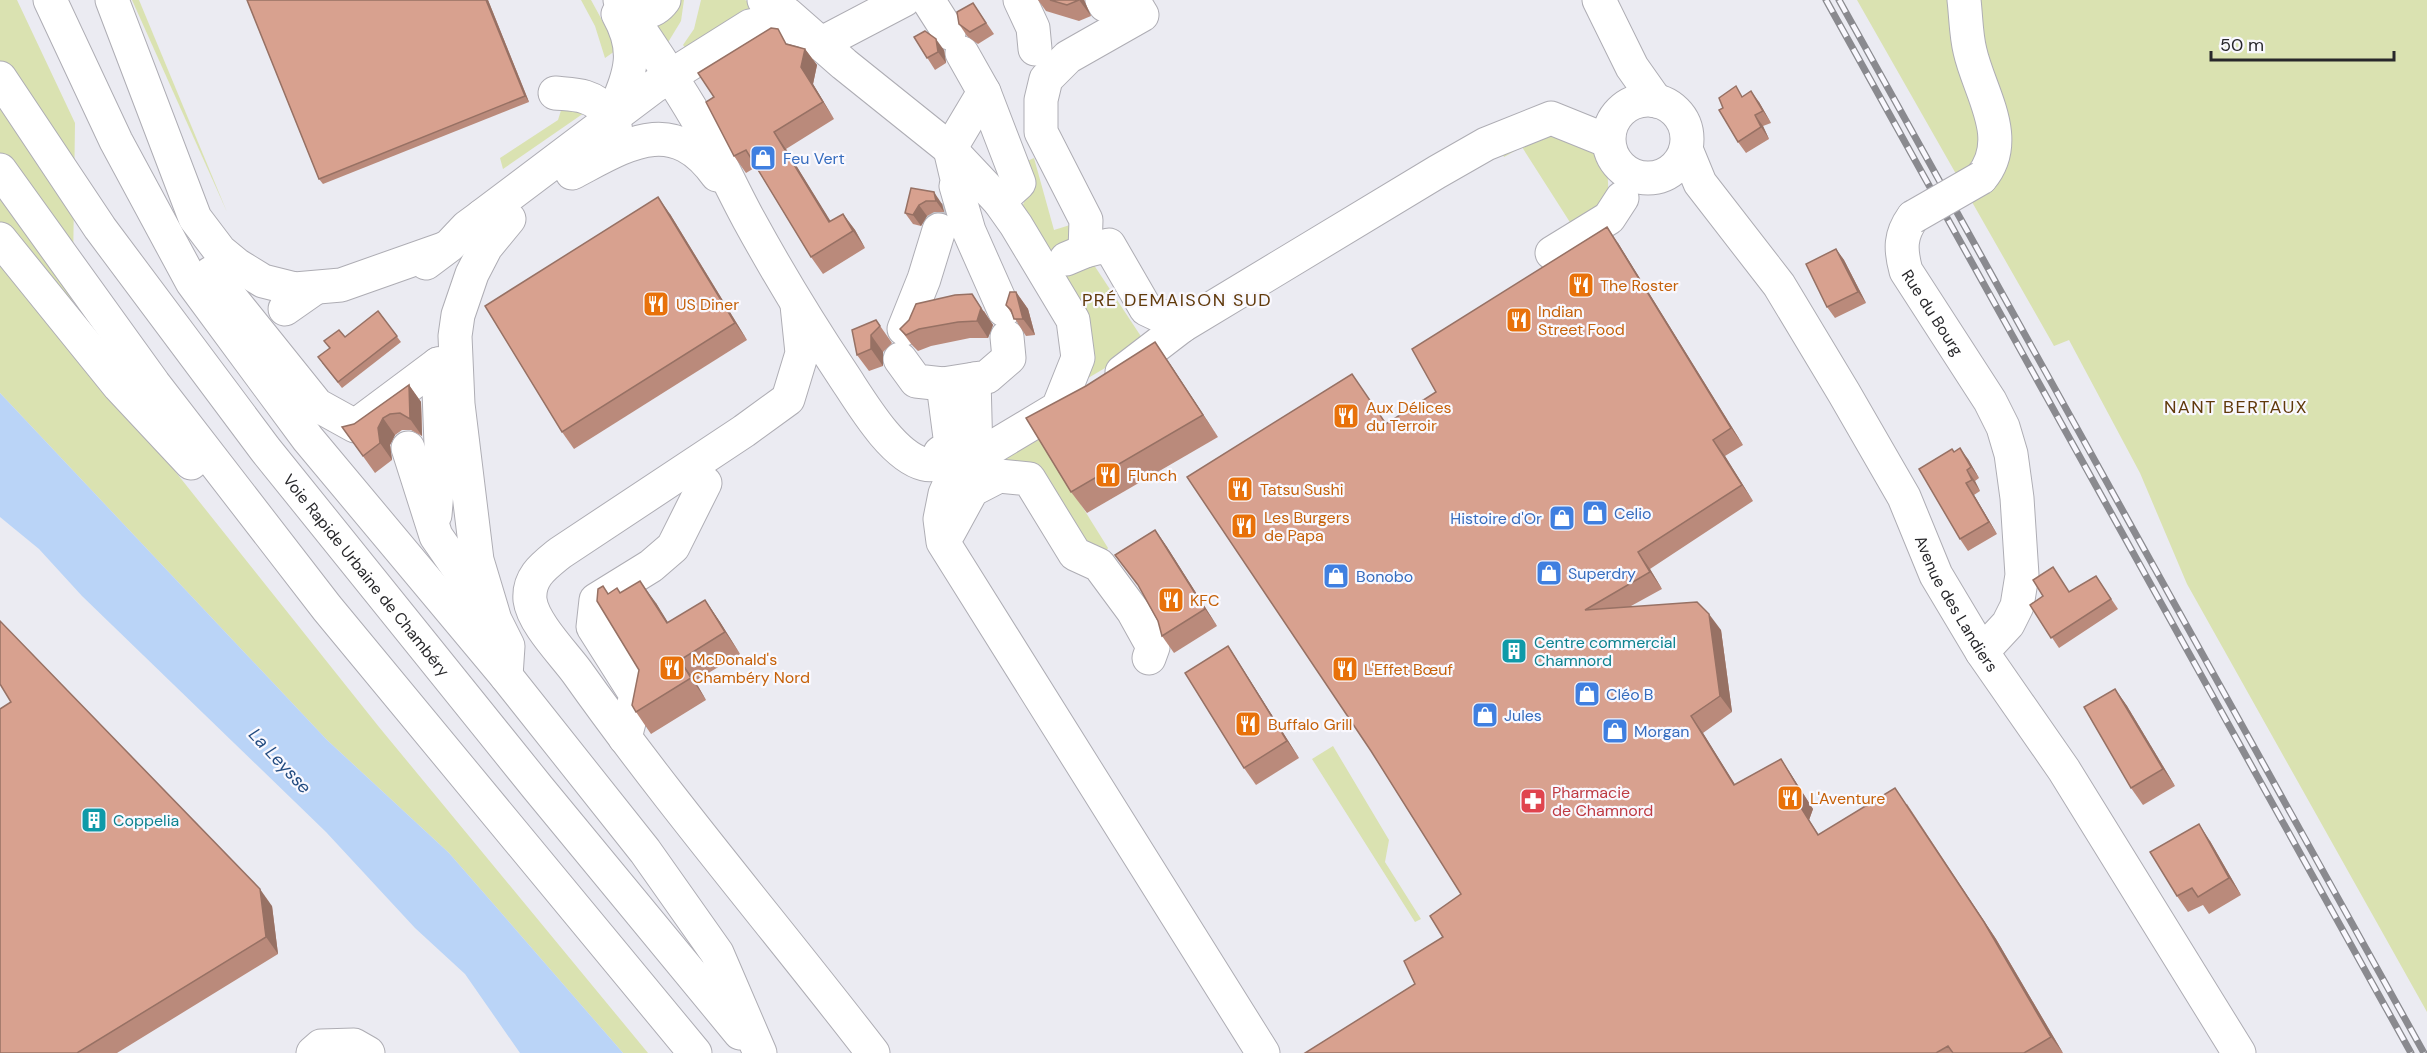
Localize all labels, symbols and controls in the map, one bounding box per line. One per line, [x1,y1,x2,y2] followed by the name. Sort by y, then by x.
[2211,24,2394,62] scale bar
[2220,33,2264,57] text: 50 m
[748,143,778,173] shop icon: Feu Vert
[783,148,845,169] place label: Feu Vert
[1897,266,1968,360] street label: Rue du Bourg
[1566,270,1596,300] restaurant icon: The Roster
[1600,275,1679,296] place label: The Roster
[1082,288,1272,312] district label: PRÉ DEMAISON SUD
[641,289,671,319] restaurant icon: US Diner
[676,294,739,315] place label: US Diner
[1538,301,1625,340] place label: Indian Street Food
[1504,305,1534,335] restaurant icon: Indian Street Food
[2164,395,2308,419] district label: NANT BERTAUX
[1366,397,1452,436] place label: Aux Délices du Terroir
[1331,401,1361,431] restaurant icon: Aux Délices du Terroir
[1093,460,1123,490] restaurant icon: Flunch
[1128,465,1177,486] place label: Flunch
[278,470,454,681] street label: Voie Rapide Urbaine de Chambéry
[1225,474,1255,504] restaurant icon: Tatsu Sushi
[1260,479,1344,500] place label: Tatsu Sushi
[1580,498,1610,528] shop icon: Celio
[1547,503,1577,533] shop icon: Histoire d'Or
[1614,503,1651,524] place label: Celio
[1264,507,1350,546] place label: Les Burgers de Papa
[1450,508,1542,529] place label: Histoire d'Or
[1229,511,1259,541] restaurant icon: Les Burgers de Papa
[1910,532,2003,676] street label: Avenue des Landiers
[1534,558,1564,588] shop icon: Superdry
[1321,561,1351,591] shop icon: Bonobo
[1568,563,1636,584] place label: Superdry
[1356,566,1413,587] place label: Bonobo
[1156,585,1186,615] restaurant icon: KFC
[1190,590,1219,611] place label: KFC
[1534,632,1676,671] place label: Centre commercial Chamnord
[1499,636,1529,666] building icon: Centre commercial Chamnord
[692,649,810,688] place label: McDonald's Chambéry Nord
[657,653,687,683] restaurant icon: McDonald's Chambéry Nord
[1330,654,1360,684] restaurant icon: L'Effet Bœuf
[1364,659,1453,680] place label: L'Effet Bœuf
[1572,679,1602,709] shop icon: Cléo B
[1606,684,1654,705] place label: Cléo B
[1470,700,1500,730] shop icon: Jules
[1504,705,1542,726] place label: Jules
[1233,709,1263,739] restaurant icon: Buffalo Grill
[1268,714,1352,735] place label: Buffalo Grill
[1600,716,1630,746] shop icon: Morgan
[1634,721,1690,742] place label: Morgan
[243,723,317,799] water label: La Leysse
[1552,782,1653,821] place label: Pharmacie de Chamnord
[1775,783,1805,813] restaurant icon: L'Aventure
[1518,786,1548,816] pharmacy icon: Pharmacie de Chamnord
[1810,788,1885,809] place label: L'Aventure
[79,805,109,835] building icon: Coppelia
[113,810,179,831] place label: Coppelia

